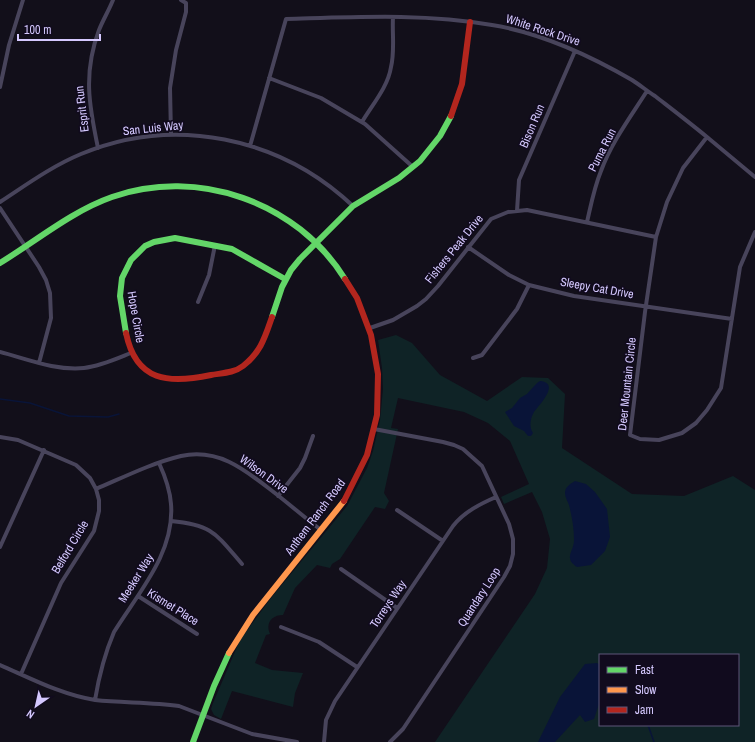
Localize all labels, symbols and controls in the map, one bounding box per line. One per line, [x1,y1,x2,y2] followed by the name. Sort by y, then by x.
[504,10,582,50] street label: White Rock Drive
[18,16,100,42] scale bar
[24,22,51,38] text: 100 m
[71,85,93,133] street label: Esprit Run
[516,102,548,150] street label: Bison Run
[122,117,184,139] street label: San Luis Way
[584,126,620,174] street label: Puma Run
[421,211,487,287] street label: Fishers Peak Drive
[559,274,635,302] street label: Sleepy Cat Drive
[124,290,148,344] street label: Hope Circle
[614,337,640,431] street label: Deer Mountain Circle
[237,451,291,497] street label: Wilson Drive
[281,476,349,559] street label: Anthem Ranch Road
[48,517,92,577] street label: Belford Circle
[115,550,157,606] street label: Meeker Way
[454,564,504,630] street label: Quandary Loop
[366,577,410,631] street label: Torreys Way
[144,585,202,629] street label: Kismet Place
[599,654,739,726] legend
[635,662,654,678] text: Fast
[635,682,657,698] text: Slow
[16,686,56,726] north arrow
[635,702,654,718] text: Jam
[24,707,37,722] text: N

